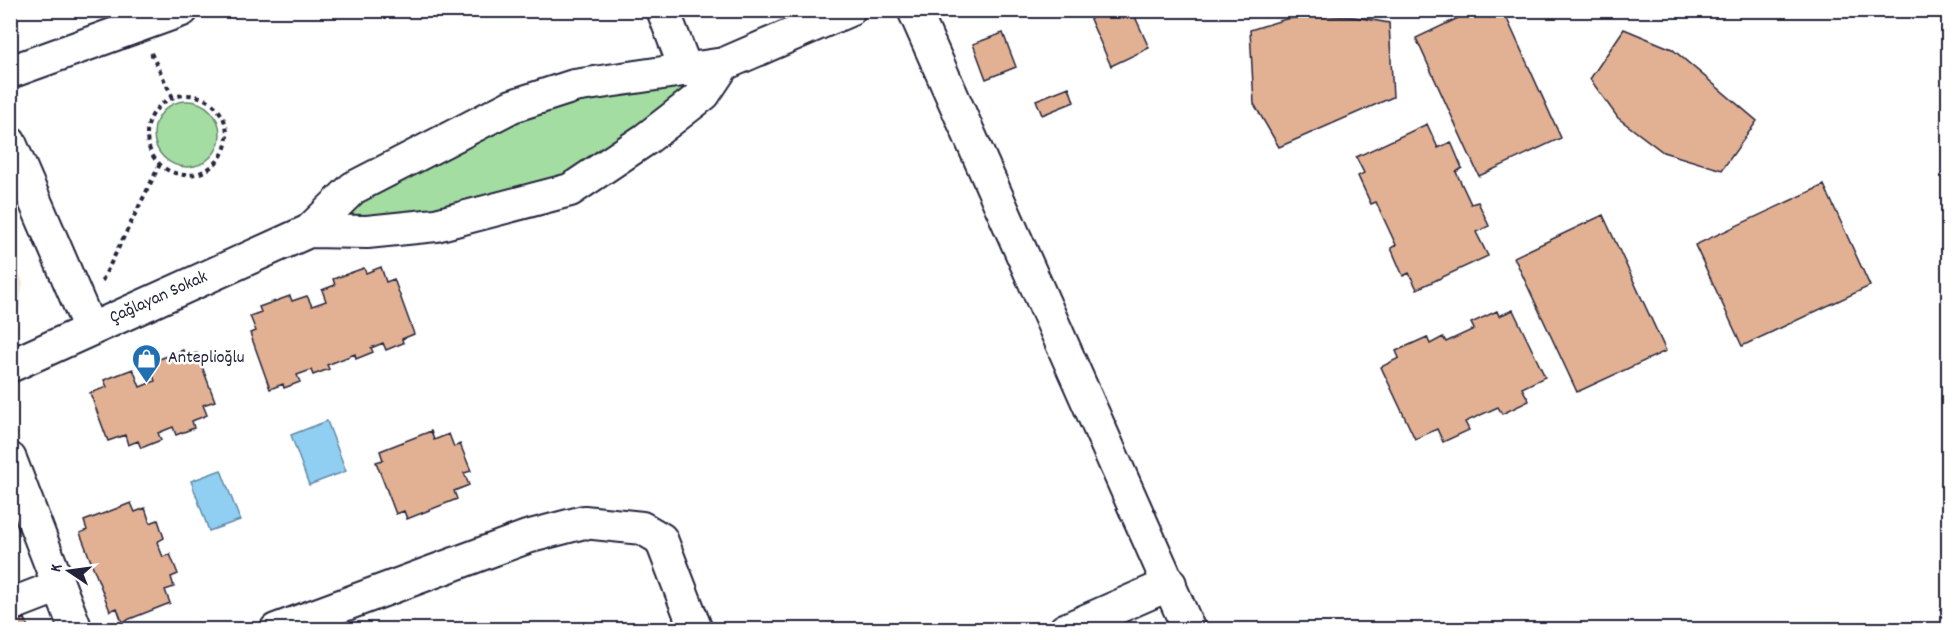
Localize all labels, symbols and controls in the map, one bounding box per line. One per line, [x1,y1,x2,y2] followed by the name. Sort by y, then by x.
[106,265,212,331] street label: Çağlayan Sokak
[131,342,163,384] shop icon: Anteplioğlu
[168,346,245,371] place label: Anteplioğlu
[39,541,99,601] north arrow
[45,561,69,574] text: K

